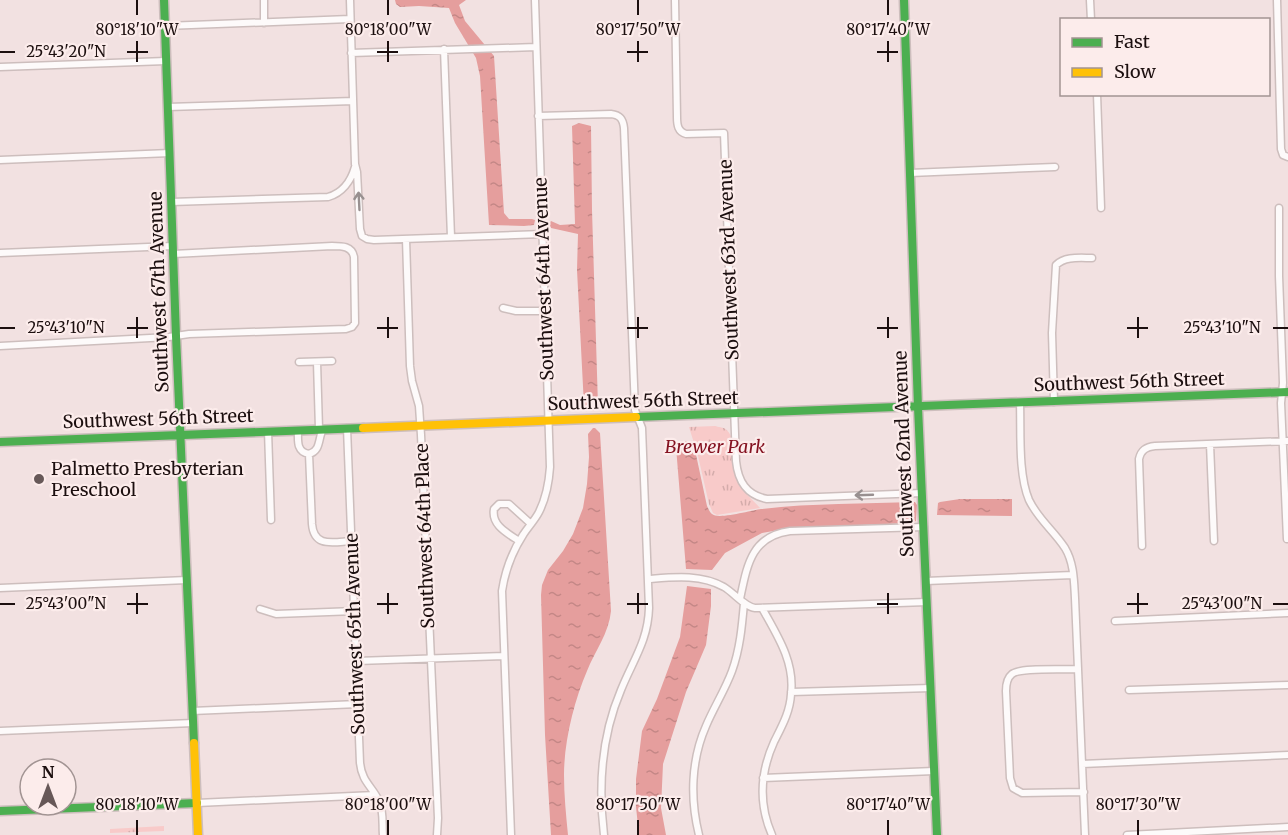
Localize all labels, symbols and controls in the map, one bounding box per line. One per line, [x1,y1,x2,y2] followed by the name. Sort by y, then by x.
[1060,18,1270,96] legend
[96,20,180,39] text: 80°18'10"W
[345,20,432,39] text: 80°18'00"W
[596,20,681,39] text: 80°17'50"W
[846,20,931,39] text: 80°17'40"W
[1114,30,1150,53] text: Fast
[26,42,106,61] text: 25°43'20"N
[1114,60,1157,83] text: Slow
[713,159,744,361] street label: Southwest 63rd Avenue
[528,177,559,381] street label: Southwest 64th Avenue
[143,191,174,393] street label: Southwest 67th Avenue
[353,191,364,211] one-way arrow
[28,318,105,337] text: 25°43'10"N
[1184,318,1261,337] text: 25°43'10"N
[888,350,919,558] street label: Southwest 62nd Avenue
[1033,367,1225,396] street label: Southwest 56th Street
[547,386,739,415] street label: Southwest 56th Street
[62,404,254,433] street label: Southwest 56th Street
[665,435,765,458] park label: Brewer Park
[410,443,439,629] street label: Southwest 64th Place
[51,457,244,501] place label: Palmetto Presbyterian Preschool
[32,472,46,486] marker: Palmetto Presbyterian Preschool
[854,490,874,501] one-way arrow
[339,533,370,735] street label: Southwest 65th Avenue
[26,594,107,613] text: 25°43'00"N
[1182,594,1263,613] text: 25°43'00"N
[18,757,78,817] north arrow
[42,762,55,782] text: N
[96,795,180,814] text: 80°18'10"W
[345,795,432,814] text: 80°18'00"W
[596,795,681,814] text: 80°17'50"W
[846,795,931,814] text: 80°17'40"W
[1096,795,1181,814] text: 80°17'30"W

